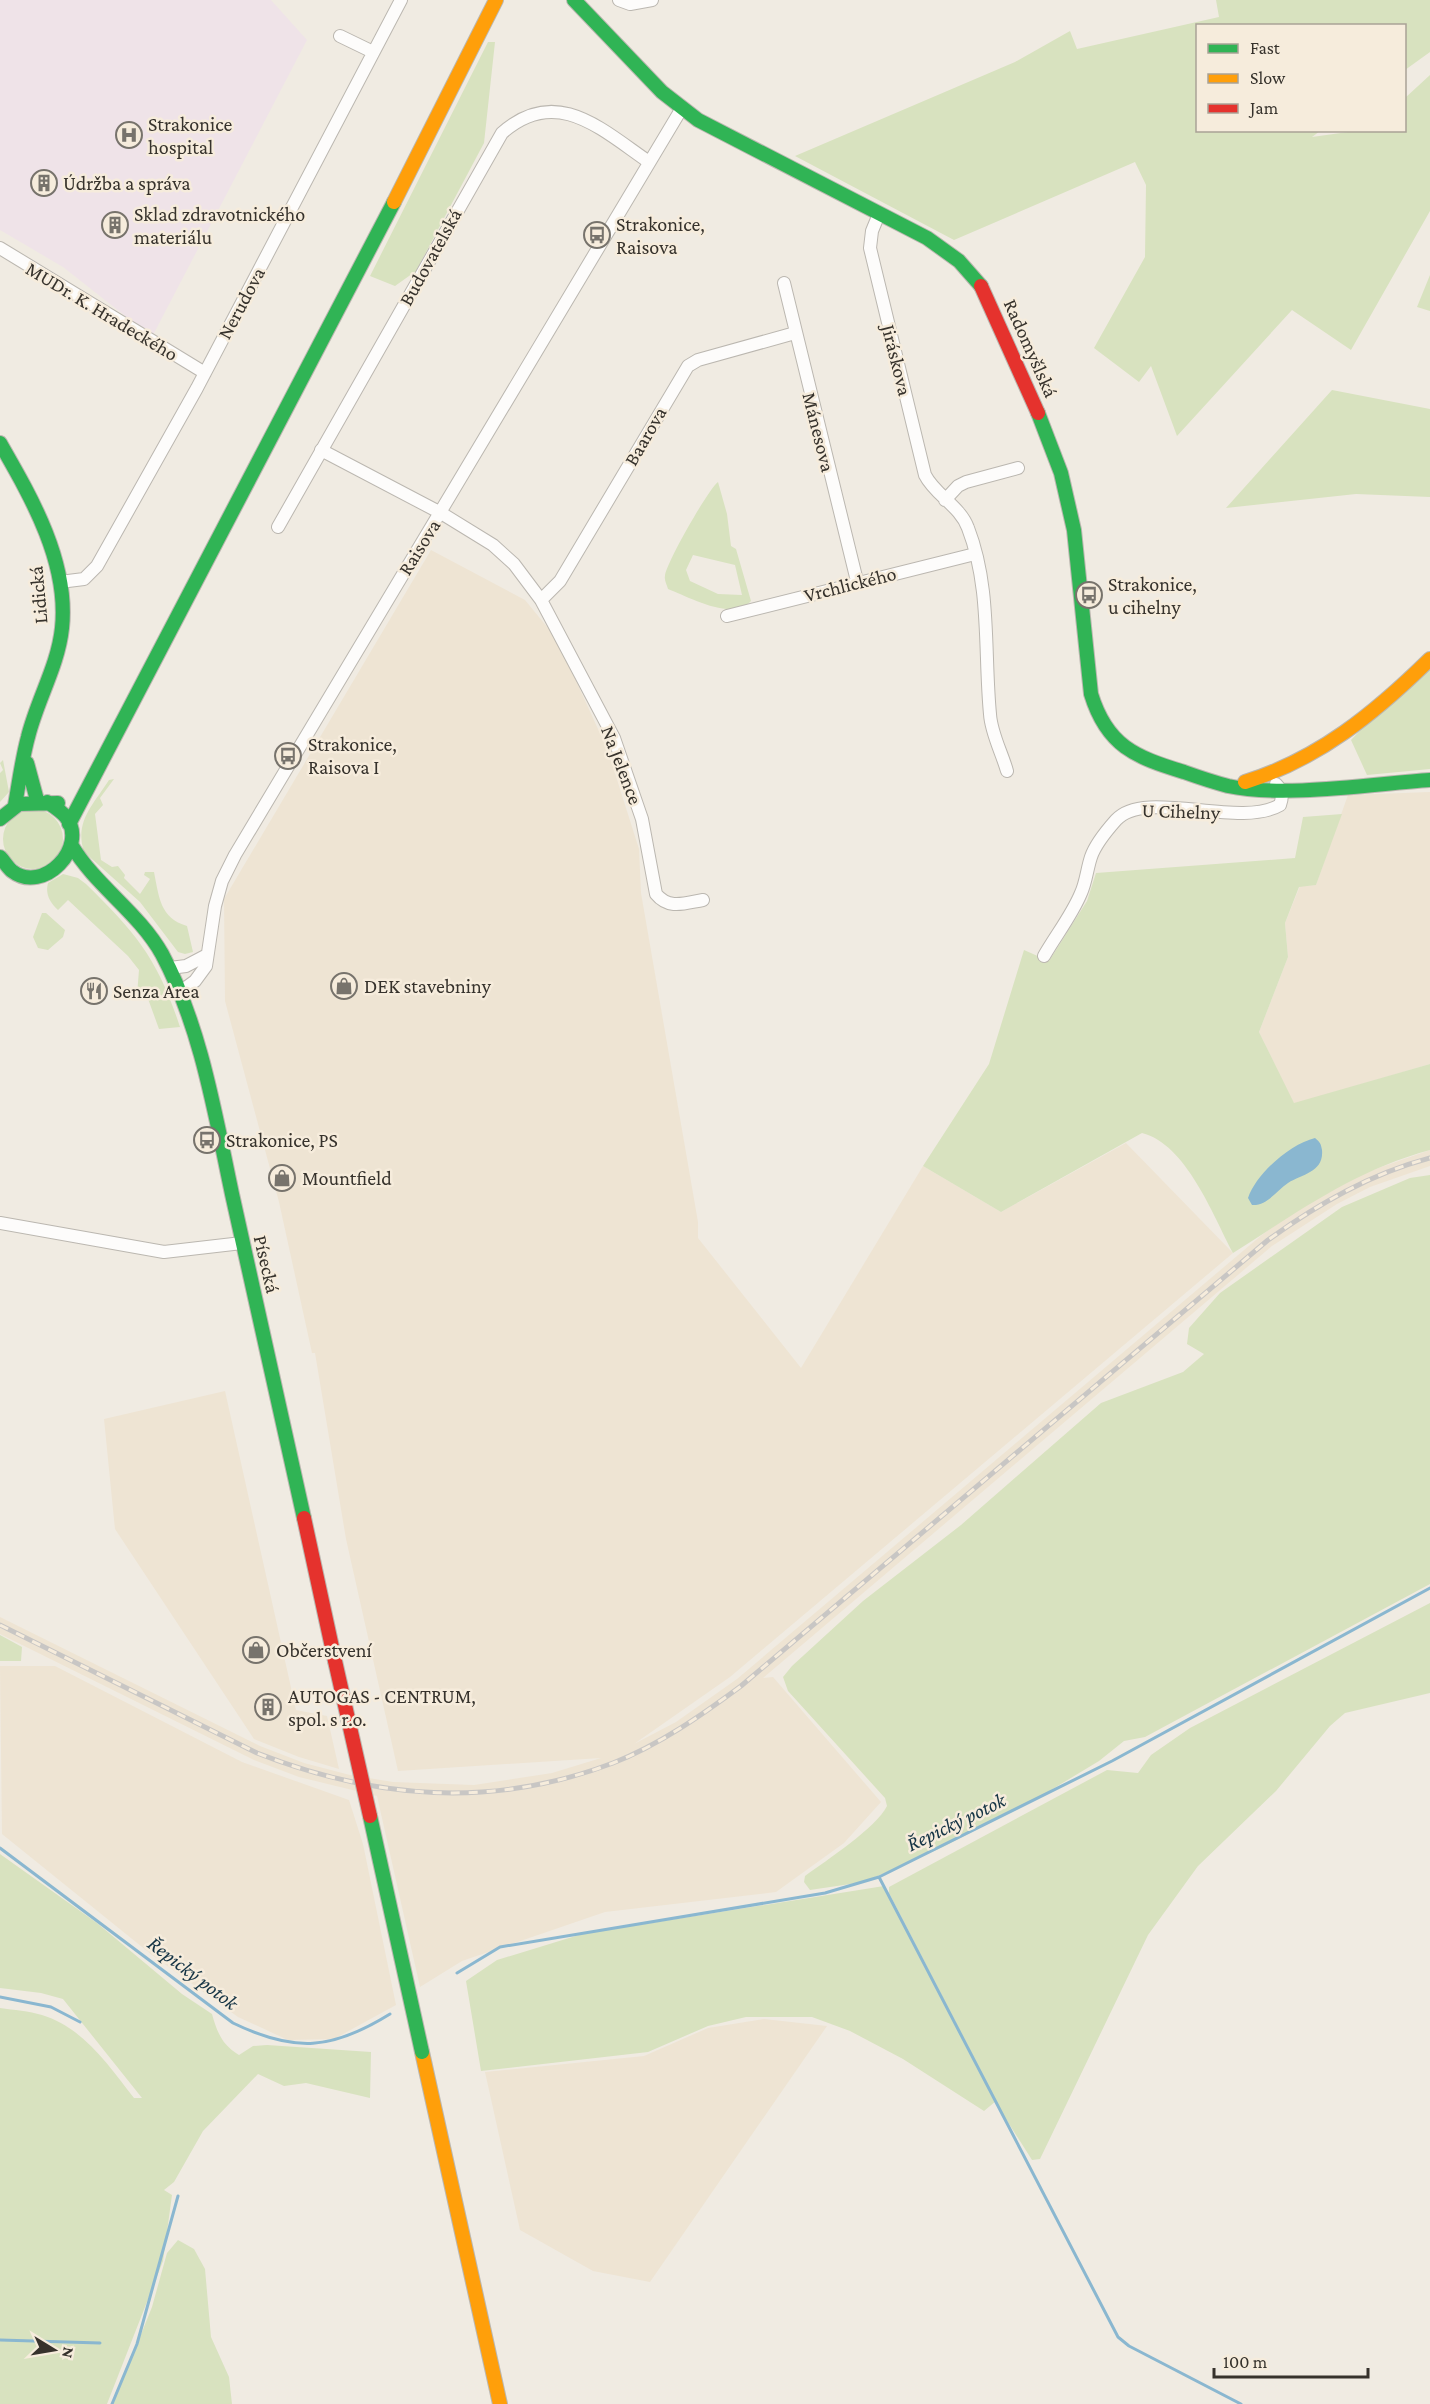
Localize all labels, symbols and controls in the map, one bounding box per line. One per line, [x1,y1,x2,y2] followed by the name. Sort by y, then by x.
[1196,24,1406,132] legend
[1250,38,1281,58] text: Fast
[1250,68,1286,88] text: Slow
[1248,98,1279,118] text: Jam
[148,113,232,159] place label: Strakonice hospital
[114,120,144,150] hospital icon: Strakonice hospital
[29,168,59,198] building icon: Údržba a správa
[63,172,191,195] place label: Údržba a správa
[134,203,305,248] place label: Sklad zdravotnického materiálu
[394,205,466,309] street label: Budovatelská
[100,210,130,240] building icon: Sklad zdravotnického materiálu
[616,213,705,258] place label: Strakonice, Raisova
[582,220,612,250] bus stop icon: Strakonice, Raisova
[22,257,182,365] street label: MUDr. K. Hradeckého
[213,263,269,343] street label: Nerudova
[999,295,1062,401] street label: Radomyšlská
[876,320,916,398] street label: Jiráskova
[798,390,840,474] street label: Mánesova
[619,403,671,469] street label: Baarova
[393,515,445,579] street label: Raisova
[802,562,898,606] street label: Vrchlického
[25,565,51,625] street label: Lidická
[1108,573,1197,619] place label: Strakonice, u cihelny
[1074,580,1104,610] bus stop icon: Strakonice, u cihelny
[596,723,647,808] street label: Na Jelence
[308,733,397,778] place label: Strakonice, Raisova I
[273,741,303,771] bus stop icon: Strakonice, Raisova I
[1141,799,1221,824] street label: U Cihelny
[329,971,359,1001] shop icon: DEK stavebniny
[364,975,492,998] place label: DEK stavebniny
[79,976,109,1006] restaurant icon: Senza Area
[113,980,199,1002] place label: Senza Area
[192,1125,222,1155] bus stop icon: Strakonice, PS
[226,1129,338,1151] place label: Strakonice, PS
[267,1163,297,1193] shop icon: Mountfield
[302,1167,392,1189] place label: Mountfield
[250,1233,284,1295] street label: Písecká
[241,1635,271,1665] shop icon: Občerstvení
[276,1639,373,1661] place label: Občerstvení
[288,1685,476,1731] place label: AUTOGAS - CENTRUM, spol. s r.o.
[253,1692,283,1722] building icon: AUTOGAS - CENTRUM, spol. s r.o.
[902,1787,1010,1856] water label: Řepický potok
[143,1931,244,2015] water label: Řepický potok
[24,2320,84,2380] north arrow
[1214,2341,1368,2379] scale bar
[59,2346,78,2360] text: N
[1223,2352,1268,2372] text: 100 m

